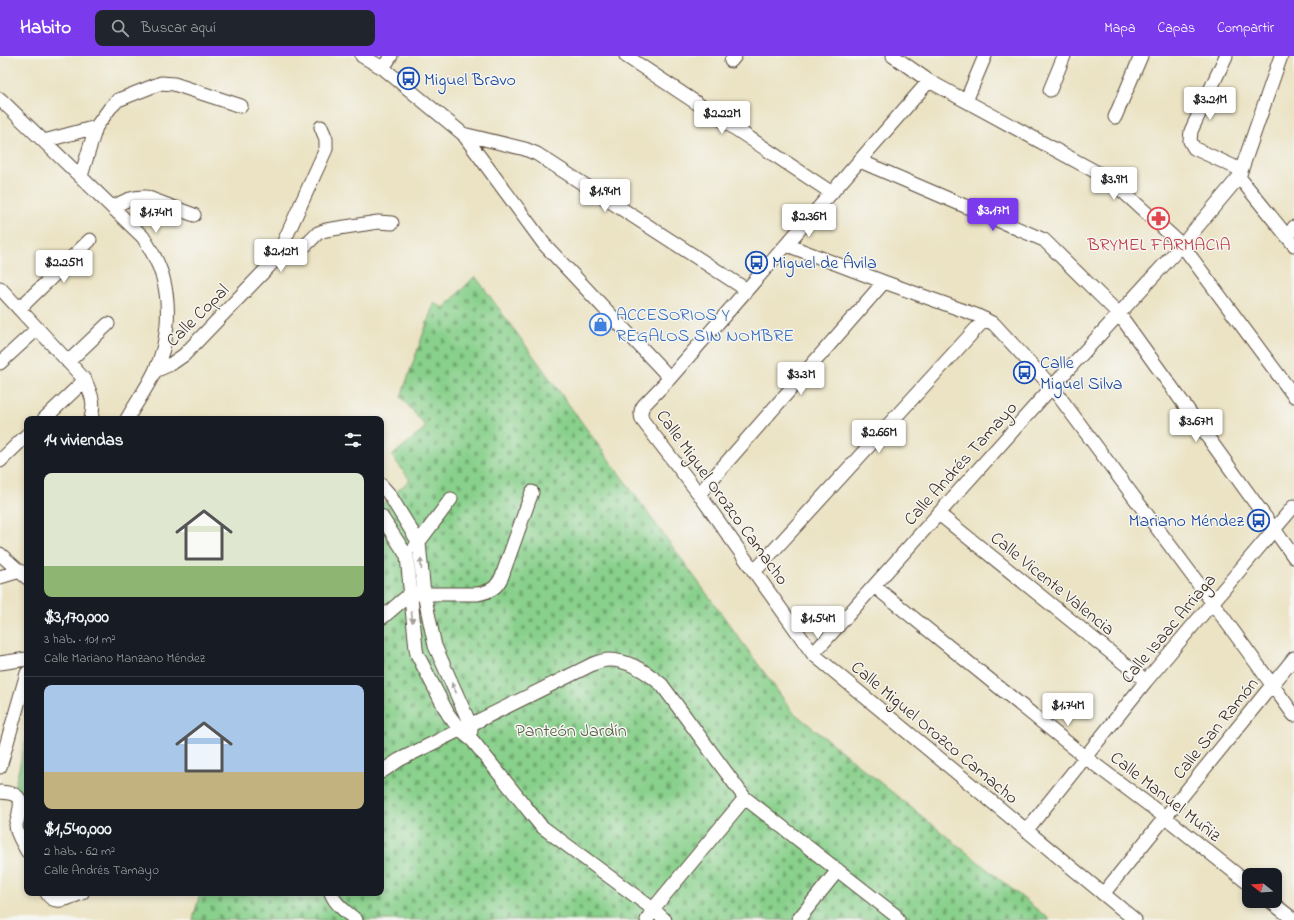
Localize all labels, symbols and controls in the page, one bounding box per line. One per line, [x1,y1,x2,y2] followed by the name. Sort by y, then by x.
[95,10,375,46] search box
[20,15,71,42] text: Habito
[109,17,131,39] icon: search
[141,17,216,39] text: Buscar aquí
[1104,18,1136,39] text: Mapa
[1158,18,1195,39] text: Capas
[1217,18,1274,39] text: Compartir
[395,66,421,92] bus stop icon: Miguel Bravo
[424,68,516,95] place label: Miguel Bravo
[1177,87,1243,121] pin: $3.21M
[1193,90,1227,109] text: $3.21M
[689,101,755,135] pin: $2.22M
[703,104,741,123] text: $2.22M
[1086,167,1142,201] pin: $3.9M
[1100,170,1128,189] text: $3.9M
[572,179,638,213] pin: $1.94M
[589,182,621,201] text: $1.94M
[960,198,1026,232] pin: $3.17M
[123,200,189,234] pin: $1.74M
[976,201,1010,220] text: $3.17M
[139,203,173,222] text: $1.74M
[776,204,842,238] pin: $2.36M
[1146,206,1172,232] pharmacy icon: BRYMEL FARMACIA
[791,207,827,226] text: $2.36M
[1086,233,1231,259] place label: BRYMEL FARMACIA
[248,239,314,273] pin: $2.12M
[263,242,299,261] text: $2.12M
[743,249,769,275] bus stop icon: Miguel de Ávila
[31,250,97,284] pin: $2.25M
[772,251,877,278] place label: Miguel de Ávila
[45,253,83,272] text: $2.25M
[161,279,236,354] street label: Calle Copal
[616,303,794,350] place label: ACCESORIOS Y REGALOS SIN NOMBRE
[587,311,613,337] shop icon: ACCESORIOS Y REGALOS SIN NOMBRE
[1040,351,1123,399] place label: Calle Miguel Silva
[1011,359,1037,385] bus stop icon: Calle Miguel Silva
[773,362,829,396] pin: $3.3M
[786,365,816,384] text: $3.3M
[899,396,1024,532] street label: Calle Andrés Tamayo
[648,405,794,592] street label: Calle Miguel Orozco Camacho
[1163,409,1229,443] pin: $3.67M
[1179,412,1213,431] text: $3.67M
[846,420,912,454] pin: $2.66M
[861,423,897,442] text: $2.66M
[44,428,123,453] text: 14 viviendas
[342,429,364,451] icon: filters
[168,499,240,571] icon: home
[1246,507,1272,533] bus stop icon: Mariano Méndez
[1128,509,1244,535] place label: Mariano Méndez
[984,526,1120,643] street label: Calle Vicente Valencia
[418,558,425,570] one-way arrow
[1116,569,1224,691] street label: Calle Isaac Arriaga
[44,605,109,630] text: $3,170,000
[785,606,851,640] pin: $1.54M
[800,609,836,628] text: $1.54M
[409,611,416,623] one-way arrow
[44,630,116,649] text: 3 hab. · 101 m²
[44,649,205,668] text: Calle Mariano Manzano Méndez
[844,656,1023,812] street label: Calle Miguel Orozco Camacho
[1167,673,1266,786] street label: Calle San Ramón
[451,683,457,694] one-way arrow
[1035,693,1101,727] pin: $1.74M
[1051,696,1085,715] text: $1.74M
[168,711,240,783] icon: home
[515,719,627,745] park label: Panteón Jardín
[1104,746,1226,849] street label: Calle Manuel Muñiz
[44,817,112,842] text: $1,540,000
[44,842,115,861] text: 2 hab. · 62 m²
[44,861,159,880] text: Calle Andrés Tamayo
[1242,868,1282,908] north arrow
[1242,868,1282,908] map controls

